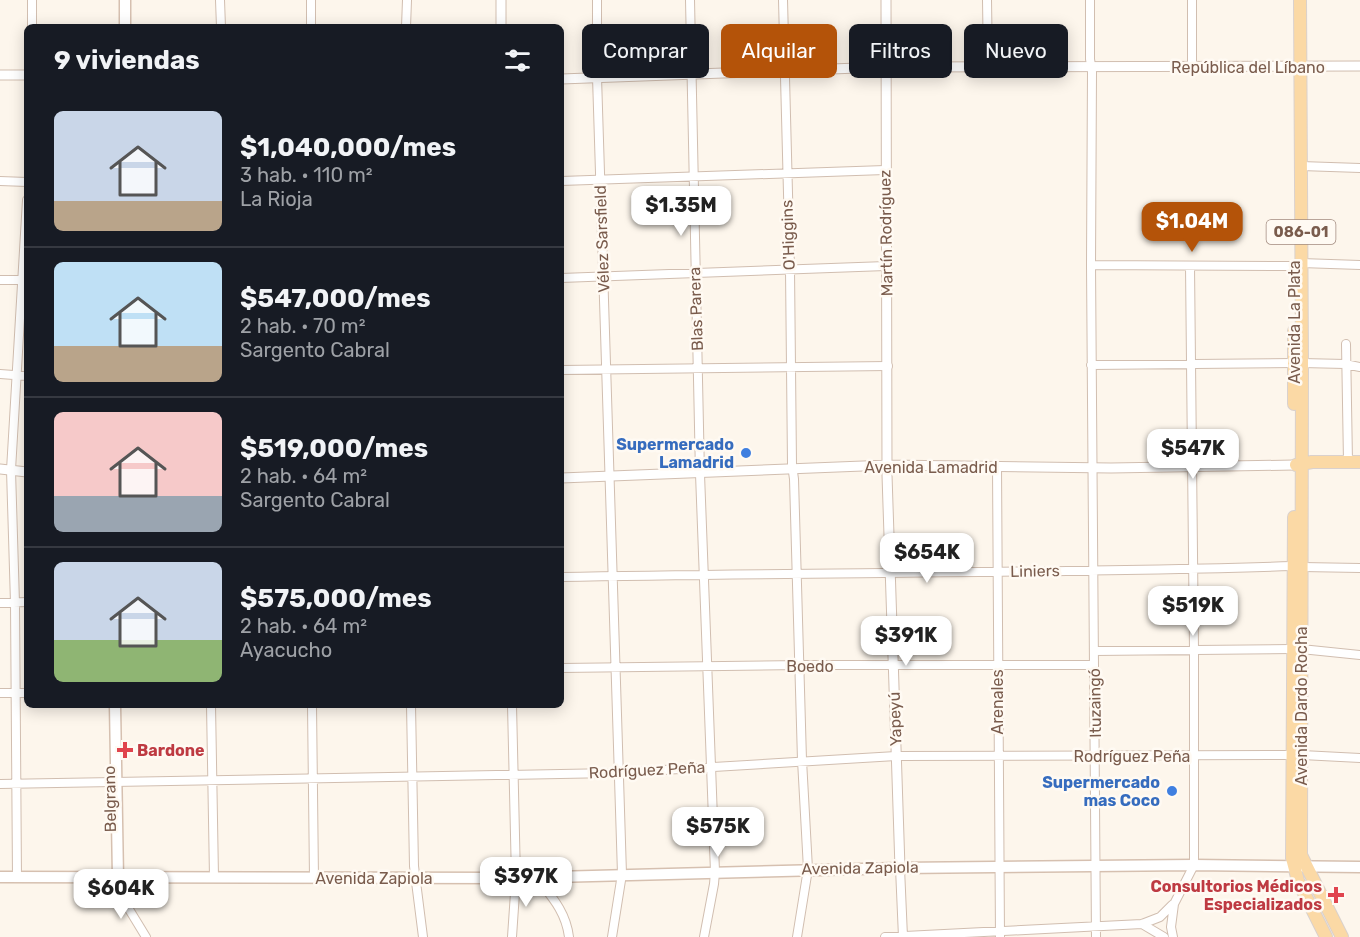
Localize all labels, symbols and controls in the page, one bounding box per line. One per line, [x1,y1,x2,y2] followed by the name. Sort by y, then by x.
[582,24,709,78] chip: Comprar
[721,24,837,78] chip: Alquilar
[849,24,952,78] chip: Filtros
[964,24,1068,78] chip: Nuevo
[501,44,534,77] icon: filters
[54,45,200,76] text: 9 viviendas
[1171,58,1325,77] street label: República del Líbano
[240,132,456,163] text: $1,040,000/mes
[102,135,174,207] icon: home
[240,163,373,187] text: 3 hab. · 110 m²
[875,170,897,296] street label: Martín Rodríguez
[591,185,613,293] street label: Vélez Sarsfield
[632,186,730,237] pin: $1.35M
[240,187,313,211] text: La Rioja
[645,193,717,217] text: $1.35M
[777,199,799,271] street label: O'Higgins
[1143,202,1241,253] pin: $1.04M
[1156,209,1228,233] text: $1.04M
[1266,220,1336,244] road number: 086-01
[1285,260,1304,384] street label: Avenida La Plata
[685,267,707,351] street label: Blas Parera
[240,283,431,314] text: $547,000/mes
[102,286,174,358] icon: home
[240,314,365,338] text: 2 hab. · 70 m²
[240,338,390,362] text: Sargento Cabral
[1151,429,1235,480] pin: $547K
[240,433,428,464] text: $519,000/mes
[616,435,734,472] place label: Supermercado Lamadrid
[102,436,174,508] icon: home
[1161,436,1225,460] text: $547K
[739,446,753,460] marker: Supermercado Lamadrid
[864,458,998,477] street label: Avenida Lamadrid
[240,464,367,488] text: 2 hab. · 64 m²
[240,488,390,512] text: Sargento Cabral
[885,533,969,584] pin: $654K
[894,540,960,564] text: $654K
[1010,561,1060,581] street label: Liniers
[240,583,432,614] text: $575,000/mes
[102,586,174,658] icon: home
[1151,586,1235,637] pin: $519K
[1162,593,1224,617] text: $519K
[240,614,367,638] text: 2 hab. · 64 m²
[864,616,948,667] pin: $391K
[875,623,937,647] text: $391K
[1292,627,1311,785] street label: Avenida Dardo Rocha
[240,638,332,662] text: Ayacucho
[786,657,834,676] street label: Boedo
[1085,668,1105,738] street label: Ituzaingó
[988,669,1007,735] street label: Arenales
[885,692,905,746] street label: Yapeyú
[137,741,205,760] place label: Bardone
[118,743,132,757] marker: Bardone
[1074,747,1190,766] street label: Rodríguez Peña
[588,757,706,783] street label: Rodríguez Peña
[100,765,120,833] street label: Belgrano
[1042,773,1160,810] place label: Supermercado mas Coco
[1165,784,1179,798] marker: Supermercado mas Coco
[676,807,760,858] pin: $575K
[686,814,750,838] text: $575K
[484,857,568,908] pin: $397K
[801,857,919,879] street label: Avenida Zapiola
[494,864,558,888] text: $397K
[79,869,163,920] pin: $604K
[315,869,433,888] street label: Avenida Zapiola
[88,876,154,900] text: $604K
[1150,877,1322,914] place label: Consultorios Médicos Especializados
[1327,886,1345,904] marker: Consultorios Médicos Especializados

